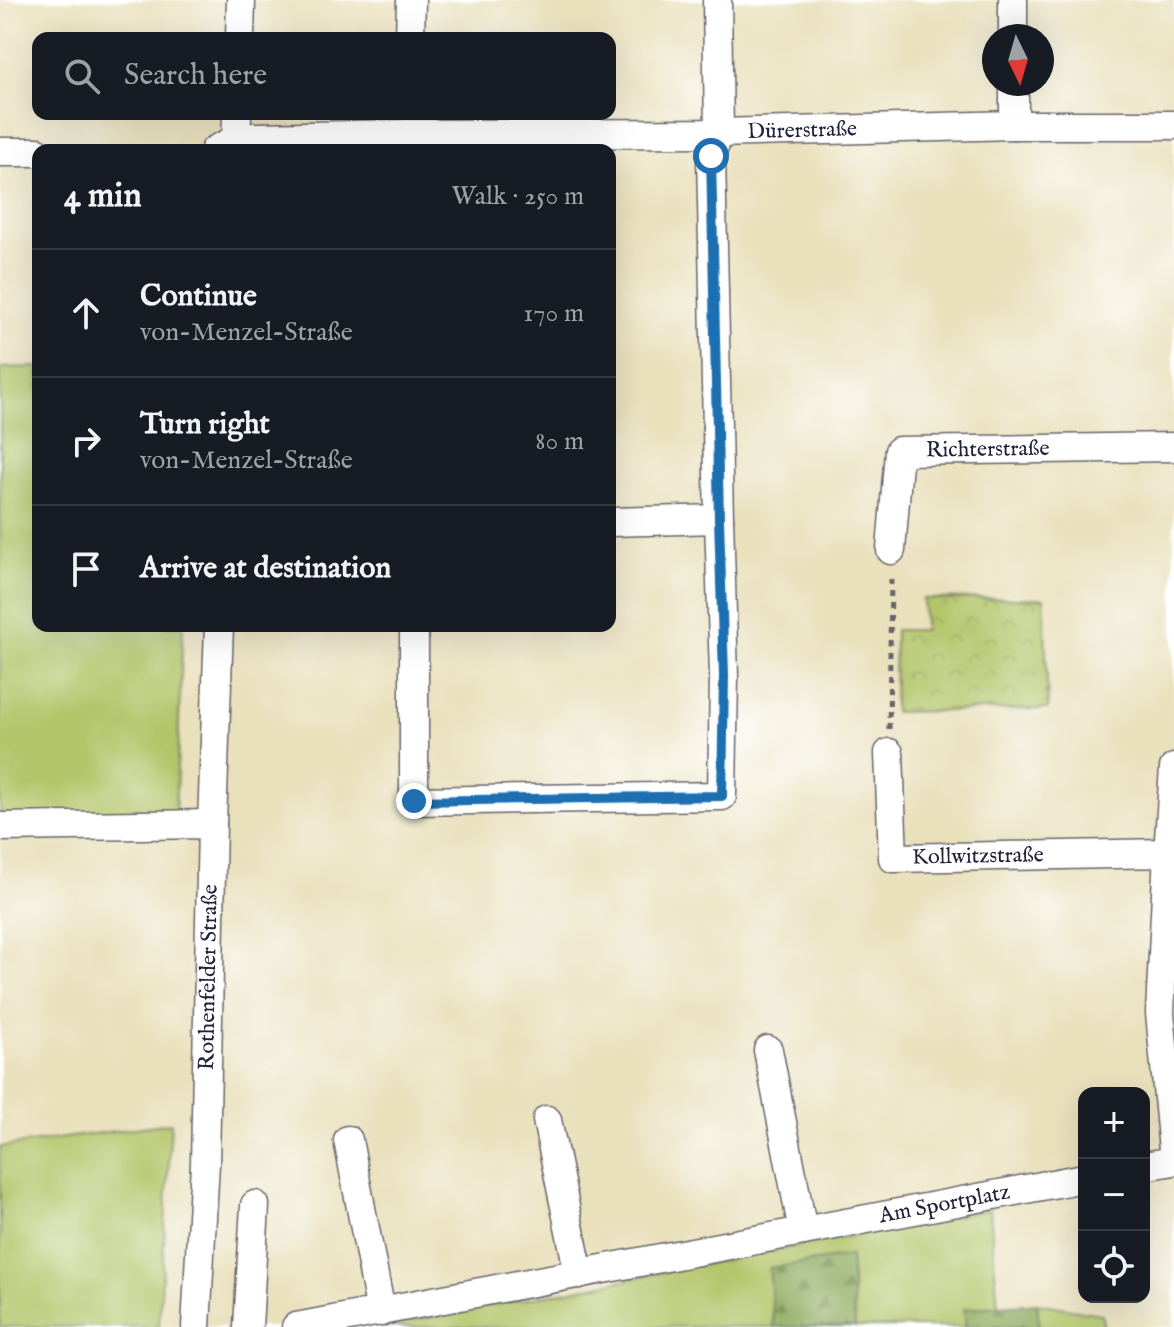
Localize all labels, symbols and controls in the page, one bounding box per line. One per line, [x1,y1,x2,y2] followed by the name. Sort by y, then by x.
[982,24,1054,96] north arrow
[32,32,616,120] search box
[60,54,104,98] icon: search
[124,57,267,95] text: Search here
[747,115,857,146] street label: Dürerstraße
[693,138,729,174] route start
[64,175,142,218] text: 4 min
[451,180,584,213] text: Walk · 250 m
[140,278,257,316] text: Continue
[64,291,108,335] icon: ahead
[524,297,584,330] text: 170 m
[140,316,353,349] text: von-Menzel-Straße
[140,406,270,444] text: Turn right
[64,419,108,463] icon: right
[535,425,584,458] text: 80 m
[926,435,1050,465] street label: Richterstraße
[140,444,353,477] text: von-Menzel-Straße
[64,547,108,591] icon: arrive
[140,550,391,588] text: Arrive at destination
[396,783,432,819] route end
[912,841,1044,872] street label: Kollwitzstraße
[193,884,225,1071] street label: Rothenfelder Straße
[1078,1087,1150,1303] map controls
[1078,1087,1150,1159] button: +
[1078,1159,1150,1231] button: −
[876,1178,1012,1231] street label: Am Sportplatz
[1078,1231,1150,1303] button: locate

